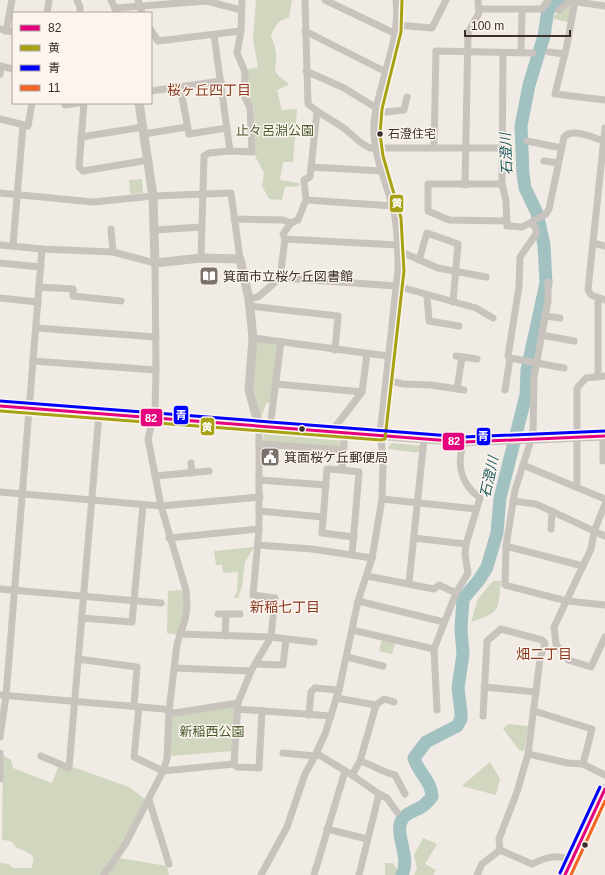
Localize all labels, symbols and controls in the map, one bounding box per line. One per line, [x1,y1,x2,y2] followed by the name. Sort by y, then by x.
[12,12,152,104] legend
[465,12,570,38] scale bar
[471,19,504,33] text: 100 m
[48,21,62,35] text: 82
[48,41,60,55] text: 黄
[48,61,60,75] text: 青
[48,81,61,95] text: 11
[167,82,251,98] district label: 桜ヶ丘四丁目
[236,123,314,138] park label: 止々呂淵公園
[388,127,436,141] place label: 石澄住宅
[375,129,385,139] marker: 石澄住宅
[497,131,515,175] water label: 石澄川
[389,194,404,213] line badge: 黄
[392,197,403,209] text: 黄
[198,265,220,287] library icon: 箕面市立桜ケ丘図書館
[223,269,353,284] place label: 箕面市立桜ケ丘図書館
[173,405,189,425] line badge: 青
[140,408,163,427] line badge: 82
[176,409,187,421] text: 青
[145,412,157,424] text: 82
[200,417,215,436] line badge: 黄
[202,421,213,433] text: 黄
[297,424,307,434] unlabelled marker
[476,427,491,446] line badge: 青
[478,430,489,442] text: 青
[442,432,465,451] line badge: 82
[448,435,460,447] text: 82
[259,446,281,468] public building icon: 箕面桜ケ丘郵便局
[284,450,388,465] place label: 箕面桜ケ丘郵便局
[477,453,502,499] water label: 石澄川
[250,599,320,615] district label: 新稲七丁目
[516,646,572,662] district label: 畑二丁目
[179,724,245,739] park label: 新稲西公園
[580,840,590,850] unlabelled marker

